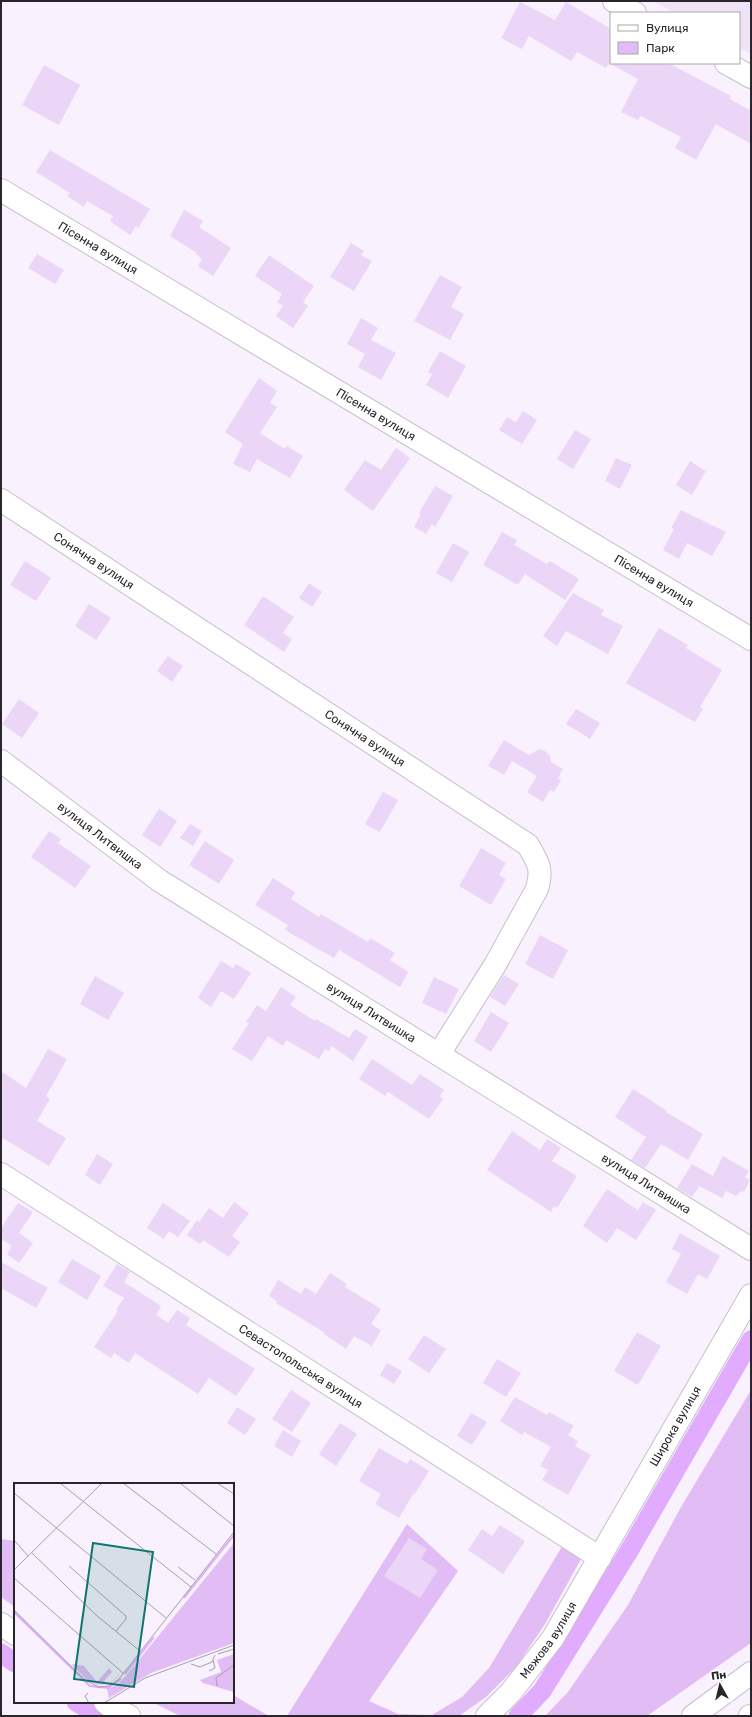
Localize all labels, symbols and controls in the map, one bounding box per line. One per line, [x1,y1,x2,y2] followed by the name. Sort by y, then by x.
[610,12,740,64] legend
[646,21,688,35] text: Вулиця
[646,41,675,55] text: Парк
[56,219,140,277] street label: Пісенна вулиця
[334,385,418,444] street label: Пісенна вулиця
[51,529,137,592] street label: Сонячна вулиця
[612,552,696,610] street label: Пісенна вулиця
[322,707,408,770] street label: Сонячна вулиця
[55,799,145,872] street label: вулиця Литвишка
[324,979,418,1046] street label: вулиця Литвишка
[599,1151,694,1217] street label: вулиця Литвишка
[236,1321,365,1411] street label: Севастопольська вулиця
[647,1384,704,1469] street label: Широка вулиця
[14,1483,234,1703] inset map
[517,1599,579,1681] street label: Межова вулиця
[700,1665,740,1705] north arrow
[710,1668,727,1683] text: Пн

